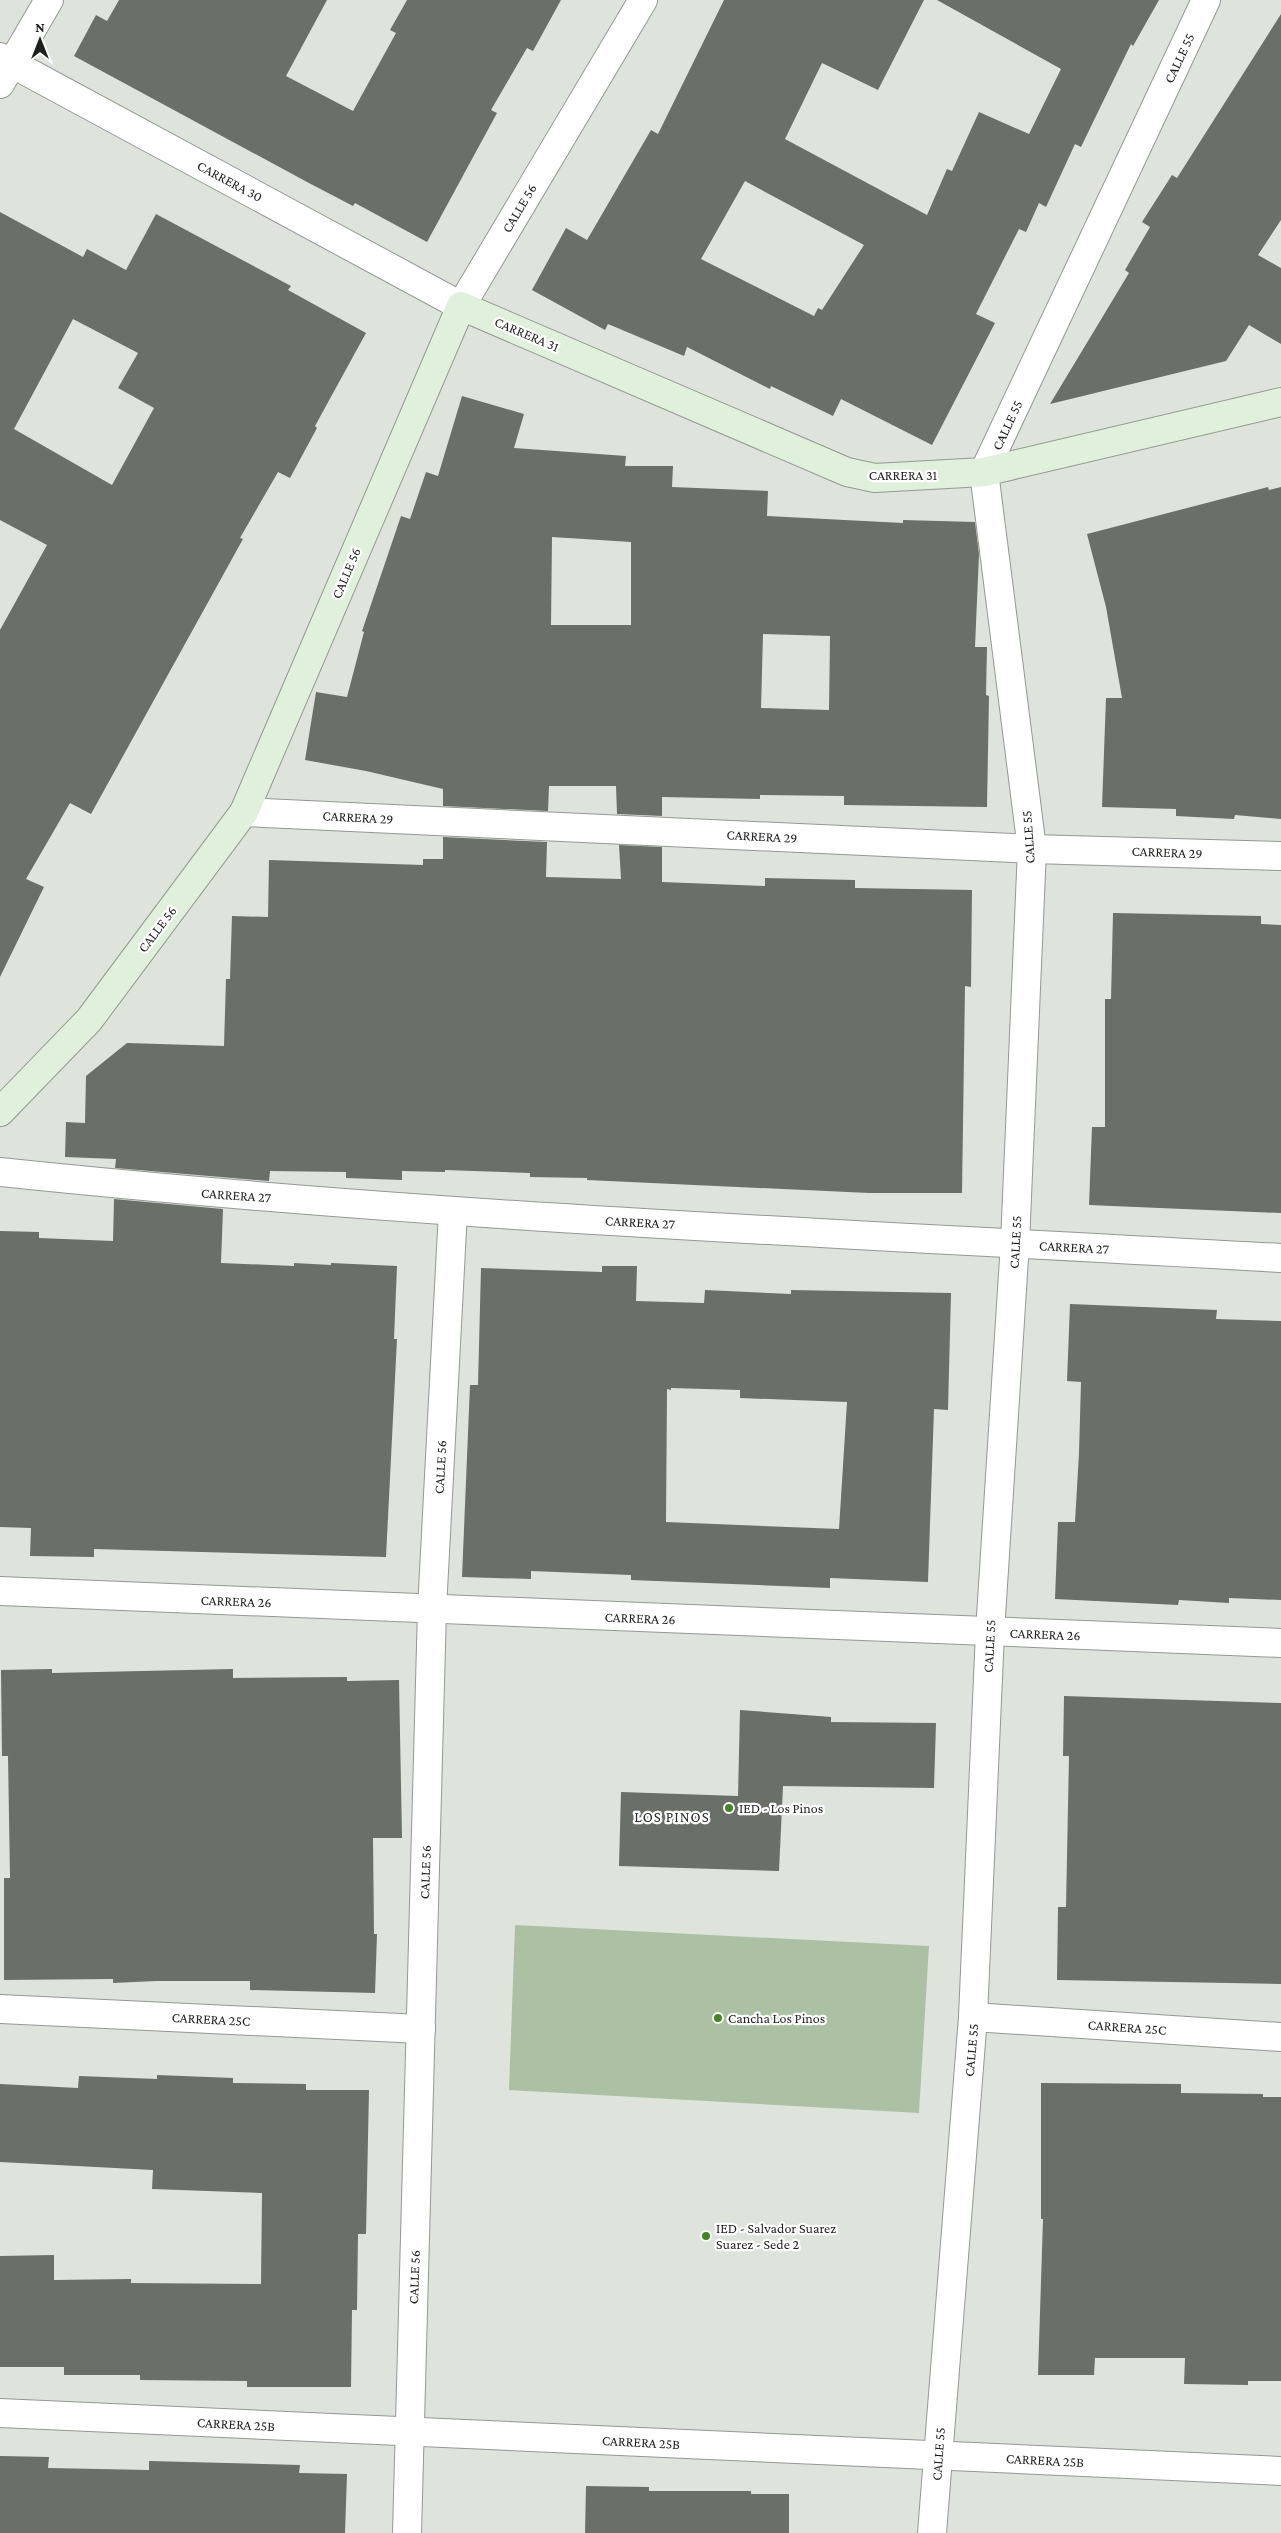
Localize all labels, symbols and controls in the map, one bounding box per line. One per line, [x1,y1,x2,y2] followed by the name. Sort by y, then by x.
[15,15,65,65] north arrow
[35,19,45,35] text: N
[1160,30,1198,86] street label: CALLE 55
[195,157,265,205] street label: CARRERA 30
[498,181,540,235] street label: CALLE 56
[492,313,562,355] street label: CARRERA 31
[988,397,1026,453] street label: CALLE 55
[869,467,938,483] street label: CARRERA 31
[328,545,364,601] street label: CALLE 56
[322,807,394,827] street label: CARRERA 29
[1018,810,1038,864] street label: CALLE 55
[726,826,798,846] street label: CARRERA 29
[1131,843,1203,861] street label: CARRERA 29
[134,903,180,955] street label: CALLE 56
[201,1185,272,1205] street label: CARRERA 27
[605,1212,676,1232] street label: CARRERA 27
[1006,1215,1024,1269] street label: CALLE 55
[1039,1237,1110,1257] street label: CARRERA 27
[431,1440,449,1494] street label: CALLE 56
[200,1592,272,1610] street label: CARRERA 26
[604,1609,676,1627] street label: CARRERA 26
[980,1619,998,1673] street label: CALLE 55
[1009,1625,1081,1643] street label: CARRERA 26
[739,1800,823,1816] place label: IED - Los Pinos
[723,1802,735,1814] marker: IED - Los Pinos
[634,1809,710,1825] district label: LOS PINOS
[416,1845,434,1899] street label: CALLE 56
[171,2009,251,2029] street label: CARRERA 25C
[728,2010,825,2026] place label: Cancha Los Pinos
[712,2012,724,2024] marker: Cancha Los Pinos
[1087,2016,1167,2038] street label: CARRERA 25C
[961,2023,981,2077] street label: CALLE 55
[716,2220,836,2252] place label: IED - Salvador Suarez Suarez - Sede 2
[700,2230,712,2242] marker: IED - Salvador Suarez Suarez - Sede 2
[405,2250,423,2304] street label: CALLE 56
[197,2414,276,2434] street label: CARRERA 25B
[928,2427,948,2481] street label: CALLE 55
[602,2432,681,2452] street label: CARRERA 25B
[1006,2450,1085,2470] street label: CARRERA 25B

